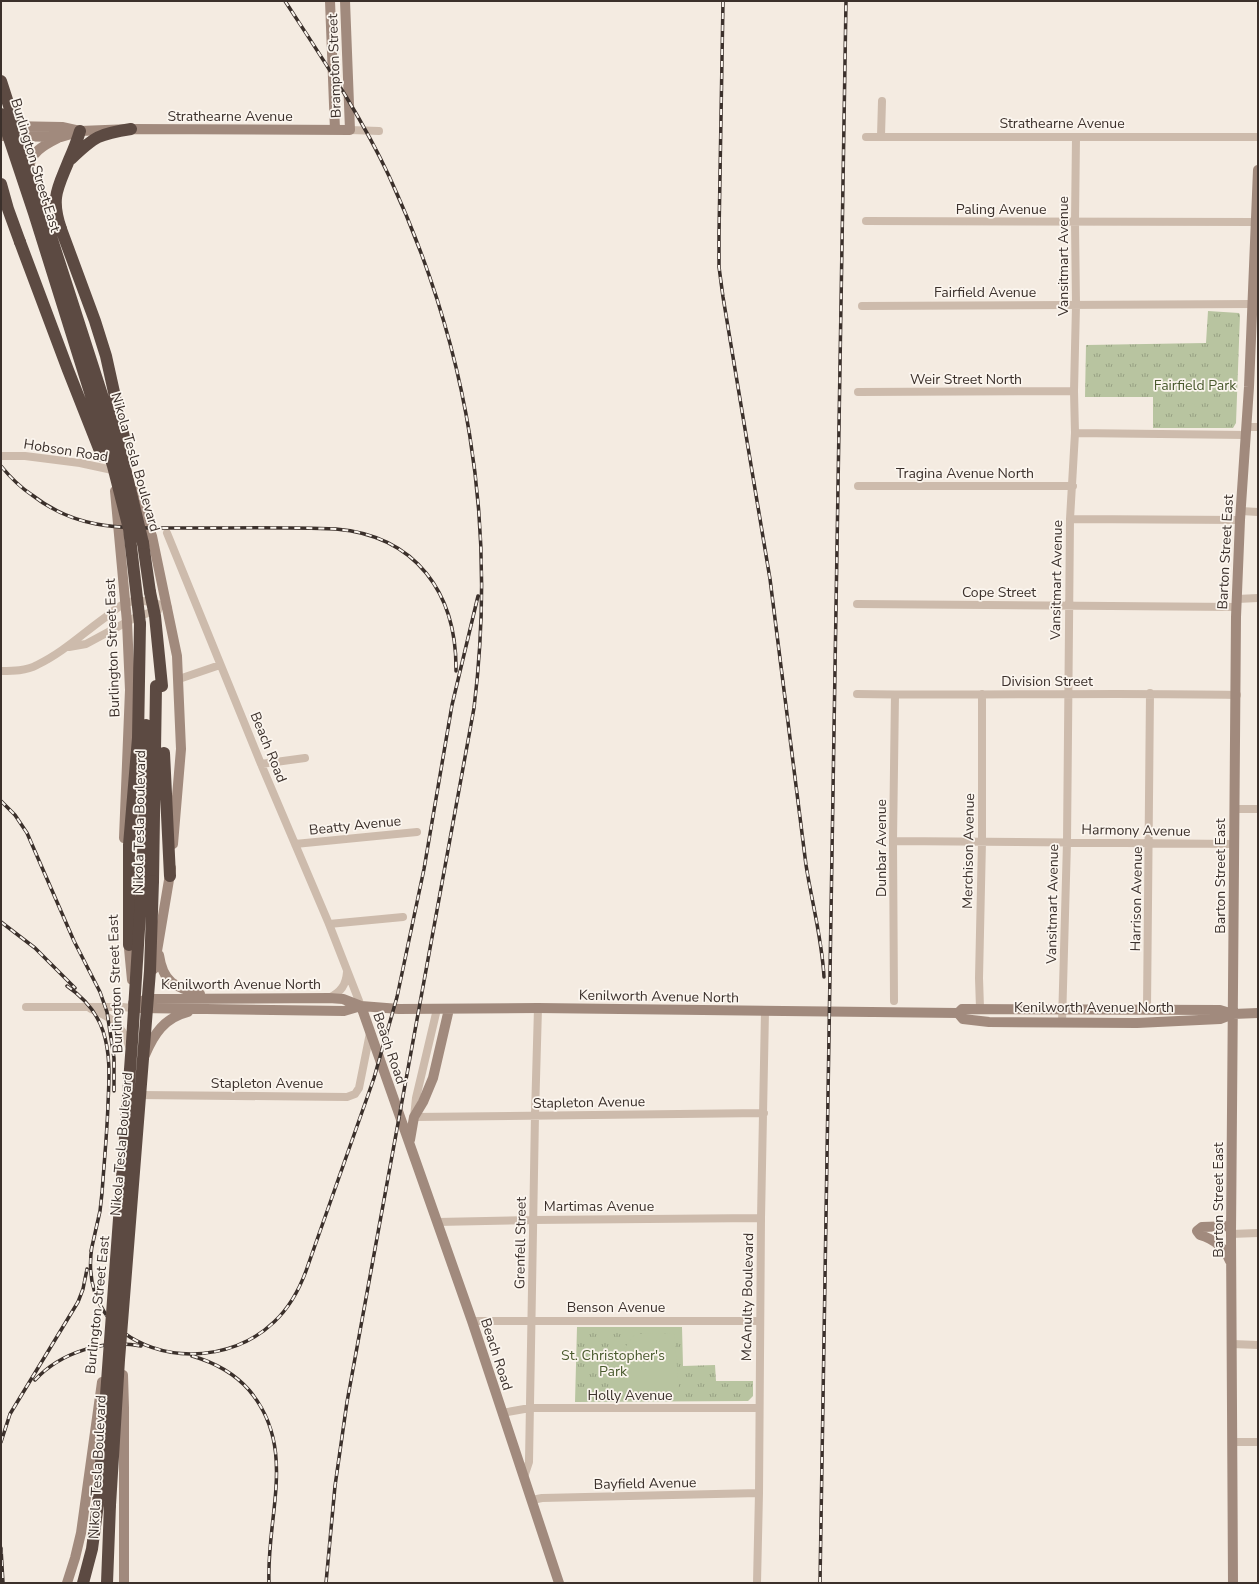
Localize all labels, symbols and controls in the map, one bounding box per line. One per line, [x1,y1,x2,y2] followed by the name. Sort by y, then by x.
[323,13,346,118] street label: Brampton Street
[6,96,65,234] street label: Burlington Street East
[167,107,293,126] street label: Strathearne Avenue
[999,114,1125,133] street label: Strathearne Avenue
[1054,196,1073,317] street label: Vansitmart Avenue
[956,200,1046,219] street label: Paling Avenue
[934,283,1036,302] street label: Fairfield Avenue
[910,370,1022,389] street label: Weir Street North
[1154,376,1237,395] park label: Fairfield Park
[107,390,165,534] street label: Nikola Tesla Boulevard
[22,434,110,467] street label: Hobson Road
[896,464,1034,483] street label: Tragina Avenue North
[1213,494,1238,610] street label: Barton Street East
[1046,520,1067,641] street label: Vansitmart Avenue
[101,578,124,718] street label: Burlington Street East
[962,583,1036,602] street label: Cope Street
[1001,672,1093,691] street label: Division Street
[246,709,291,785] street label: Beach Road
[129,750,150,894] street label: Nikola Tesla Boulevard
[958,793,979,909] street label: Merchison Avenue
[872,799,891,897] street label: Dunbar Avenue
[308,811,402,840] street label: Beatty Avenue
[1211,818,1230,934] street label: Barton Street East
[1081,820,1191,841] street label: Harmony Avenue
[1042,844,1063,965] street label: Vansitmart Avenue
[1126,846,1147,952] street label: Harrison Avenue
[104,914,127,1054] street label: Burlington Street East
[161,975,321,994] street label: Kenilworth Avenue North
[579,986,739,1007] street label: Kenilworth Avenue North
[1014,998,1174,1017] street label: Kenilworth Avenue North
[368,1010,411,1087] street label: Beach Road
[106,1071,137,1217] street label: Nikola Tesla Boulevard
[211,1074,323,1093] street label: Stapleton Avenue
[533,1092,645,1113] street label: Stapleton Avenue
[1209,1142,1228,1258] street label: Barton Street East
[510,1197,531,1289] street label: Grenfell Street
[544,1197,654,1216] street label: Martimas Avenue
[737,1233,758,1361] street label: McAnulty Boulevard
[81,1235,114,1375] street label: Burlington Street East
[567,1298,665,1317] street label: Benson Avenue
[476,1316,517,1393] street label: Beach Road
[561,1346,665,1381] park label: St. Christopher's Park
[587,1386,673,1405] street label: Holly Avenue
[84,1395,111,1540] street label: Nikola Tesla Boulevard
[593,1473,697,1494] street label: Bayfield Avenue

